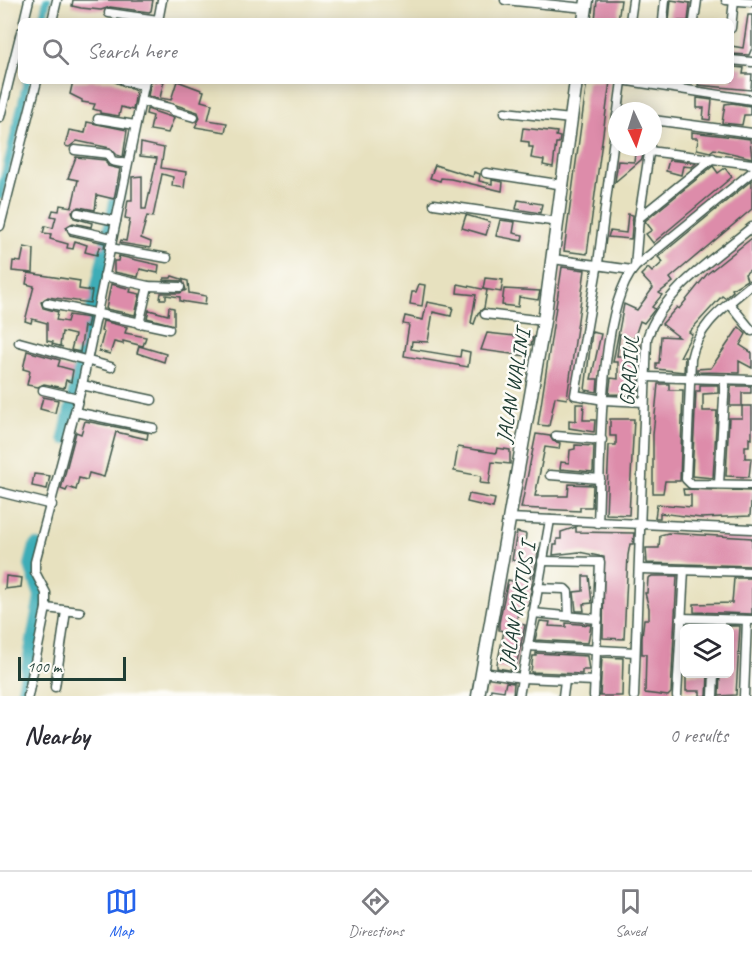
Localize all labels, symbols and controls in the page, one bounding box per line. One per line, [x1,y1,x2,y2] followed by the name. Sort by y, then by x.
[18,18,734,84] search box
[39,35,72,68] icon: search
[87,37,177,65] text: Search here
[608,102,662,156] north arrow
[490,323,537,446] street label: JALAN WALINI
[614,334,644,407] street label: GRADIUL
[493,536,542,671] street label: JALAN KAKTUS I
[680,624,734,678] map controls
[680,624,734,678] button: layers
[18,654,126,682] scale bar
[27,657,61,677] text: 100 m
[24,719,89,752] text: Nearby
[669,723,728,748] text: 0 results
[105,885,138,941] tab: Map
[348,885,404,941] tab: Directions
[614,885,647,941] tab: Saved

